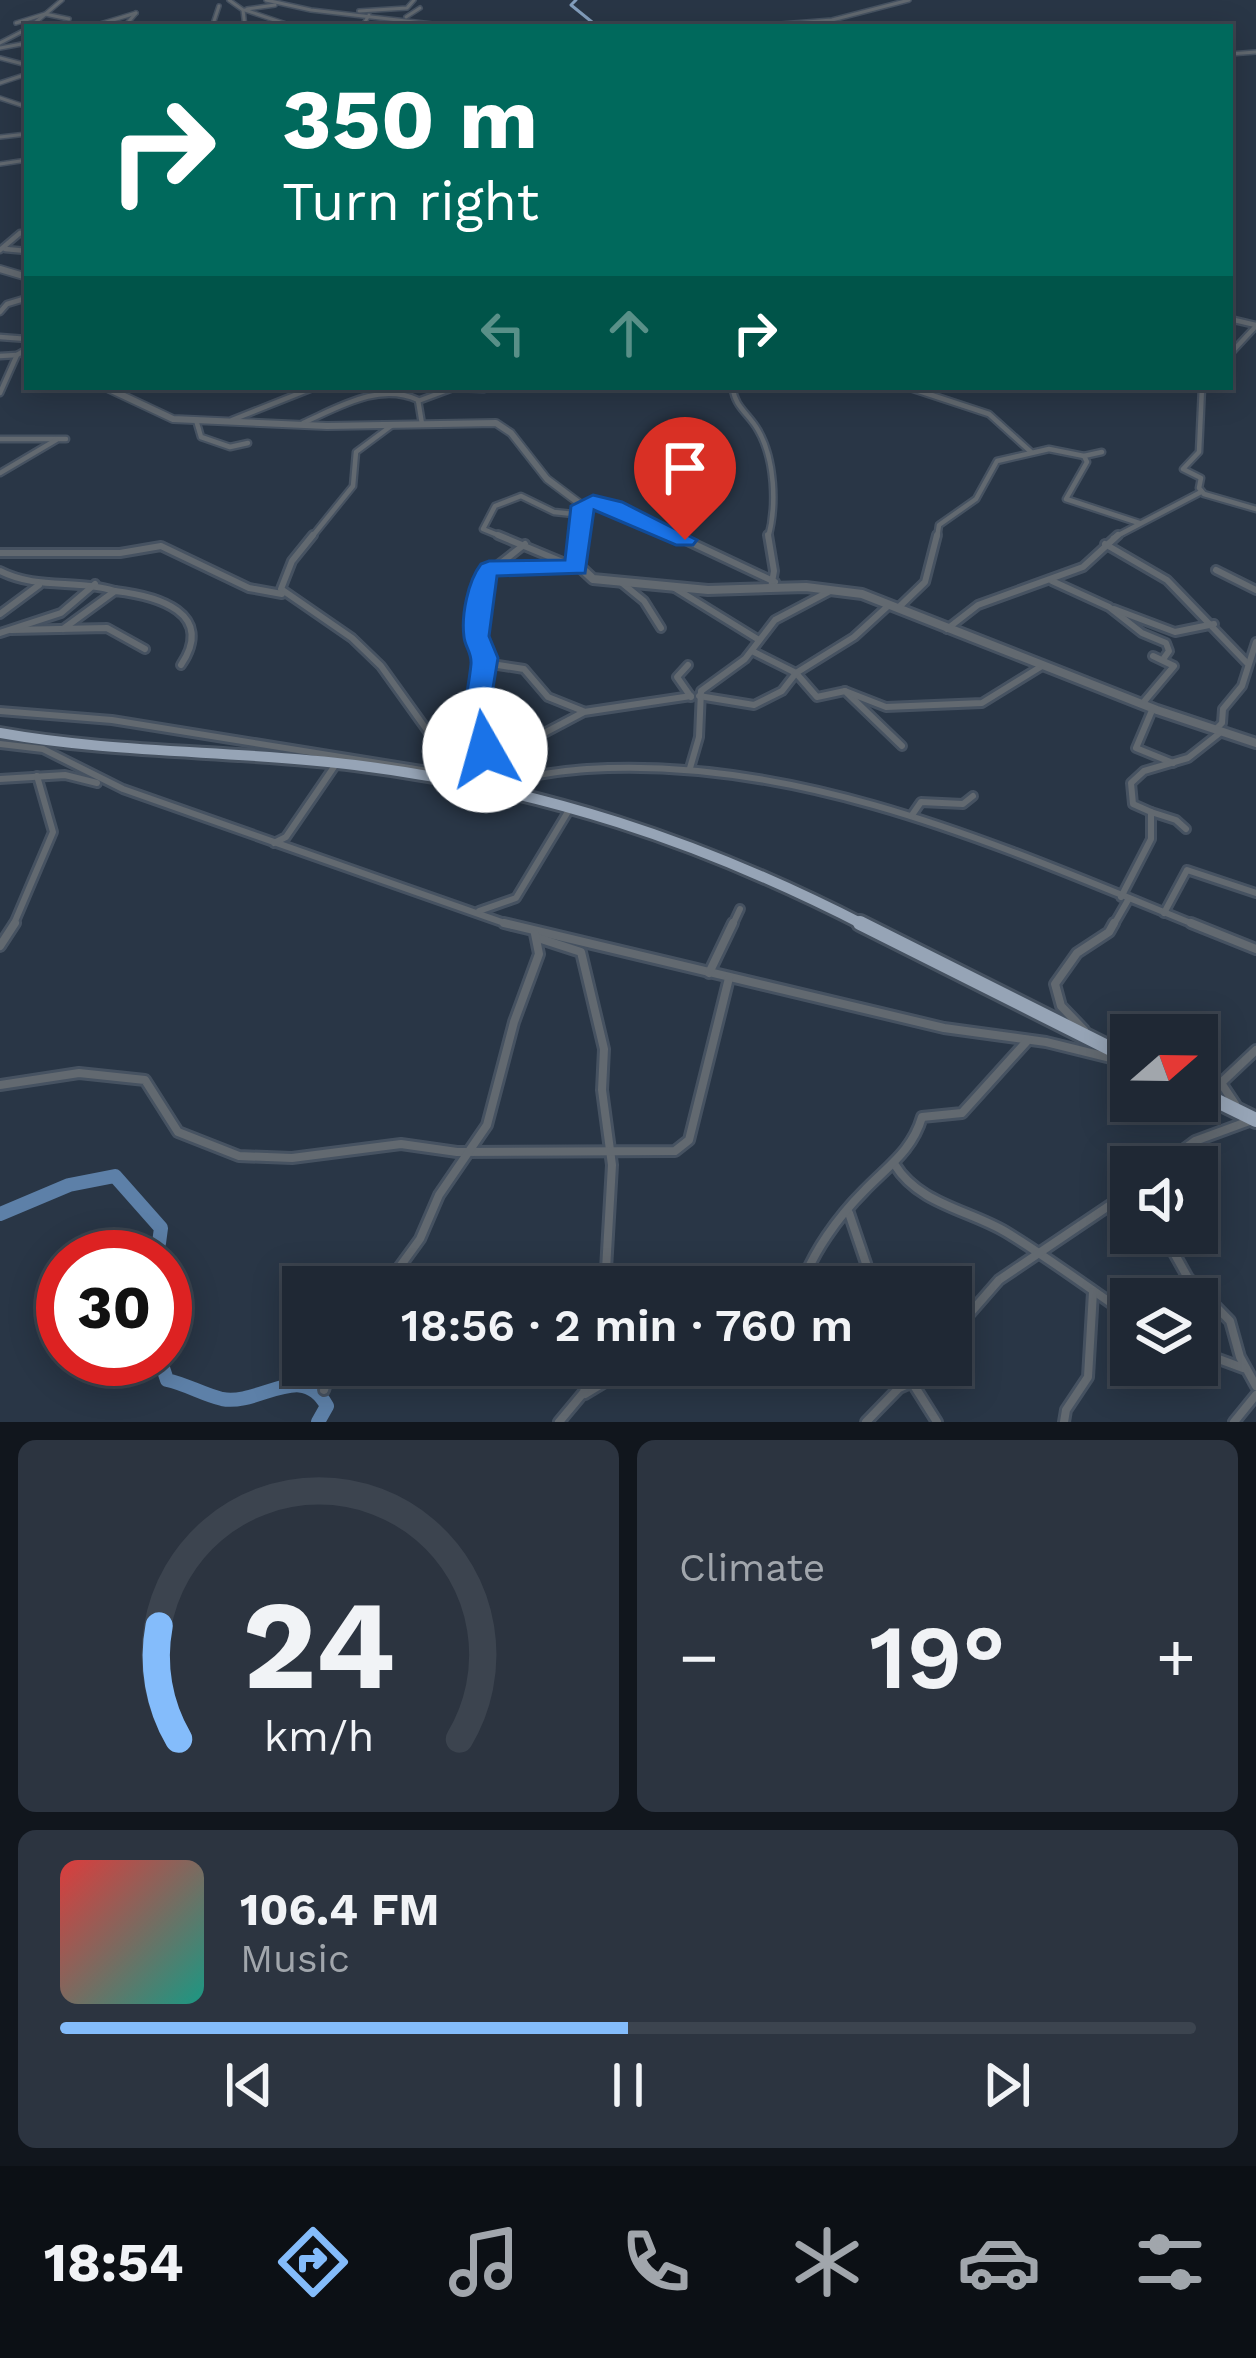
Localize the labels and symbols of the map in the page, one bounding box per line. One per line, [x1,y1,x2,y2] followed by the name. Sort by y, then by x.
[634,417,736,540] pin
[422,687,548,813] position arrow
[1110,1014,1218,1122] north arrow
[36,1230,192,1386] speed limit sign: 30

